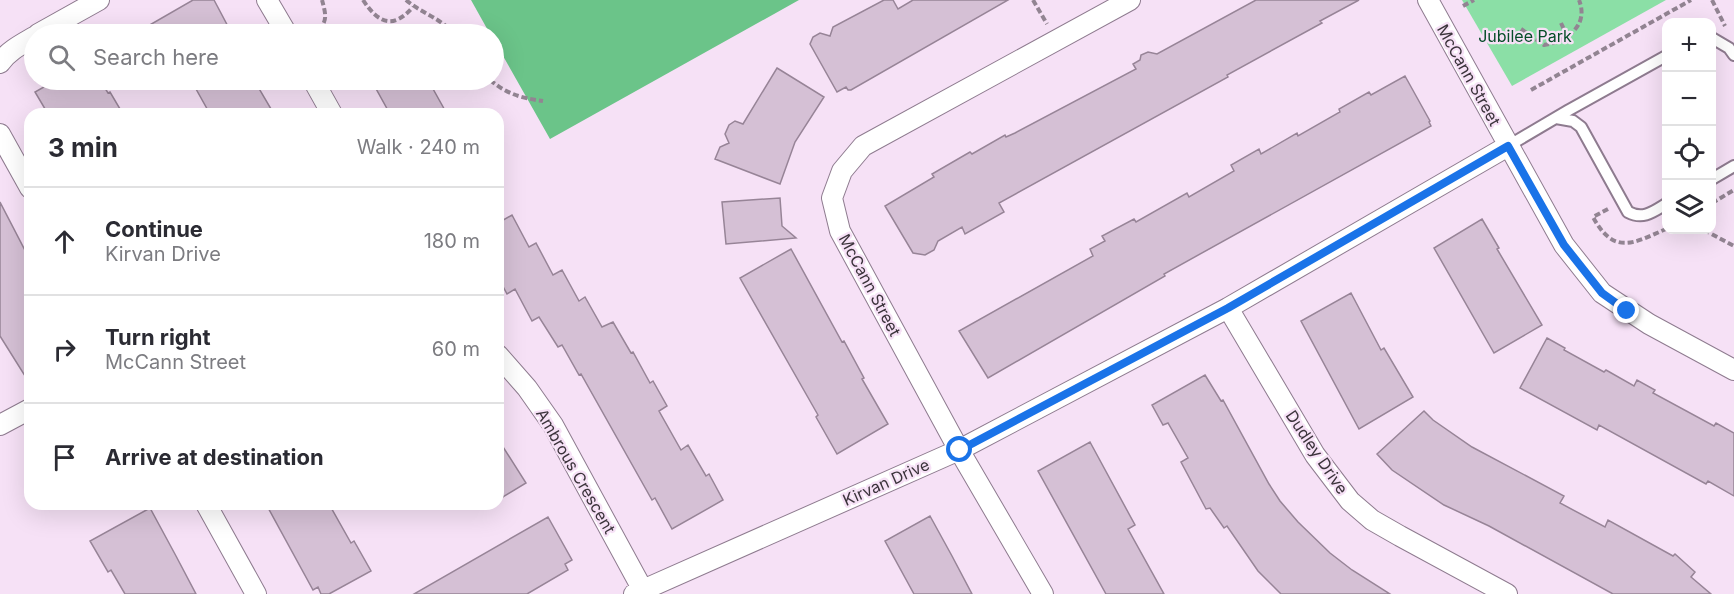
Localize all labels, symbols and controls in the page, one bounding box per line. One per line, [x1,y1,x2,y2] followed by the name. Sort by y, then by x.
[1662,18,1716,234] map controls
[1662,18,1716,72] button: +
[1433,21,1505,129] street label: McCann Street
[24,24,504,90] search box
[1478,26,1572,46] park label: Jubilee Park
[45,41,78,74] icon: search
[93,44,219,70] text: Search here
[1662,72,1716,126] button: −
[1662,126,1716,180] button: locate
[48,132,118,163] text: 3 min
[357,135,480,159] text: Walk · 240 m
[1662,180,1716,234] button: layers
[105,216,203,242] text: Continue
[48,225,81,258] icon: ahead
[424,229,480,253] text: 180 m
[835,230,905,340] street label: McCann Street
[105,242,221,266] text: Kirvan Drive
[1613,297,1639,323] route end
[105,324,211,350] text: Turn right
[48,333,81,366] icon: right
[432,337,480,361] text: 60 m
[105,350,246,374] text: McCann Street
[532,405,620,537] street label: Ambrous Crescent
[1282,406,1352,498] street label: Dudley Drive
[946,436,972,462] route start
[48,441,81,474] icon: arrive
[105,444,324,470] text: Arrive at destination
[840,454,932,510] street label: Kirvan Drive

